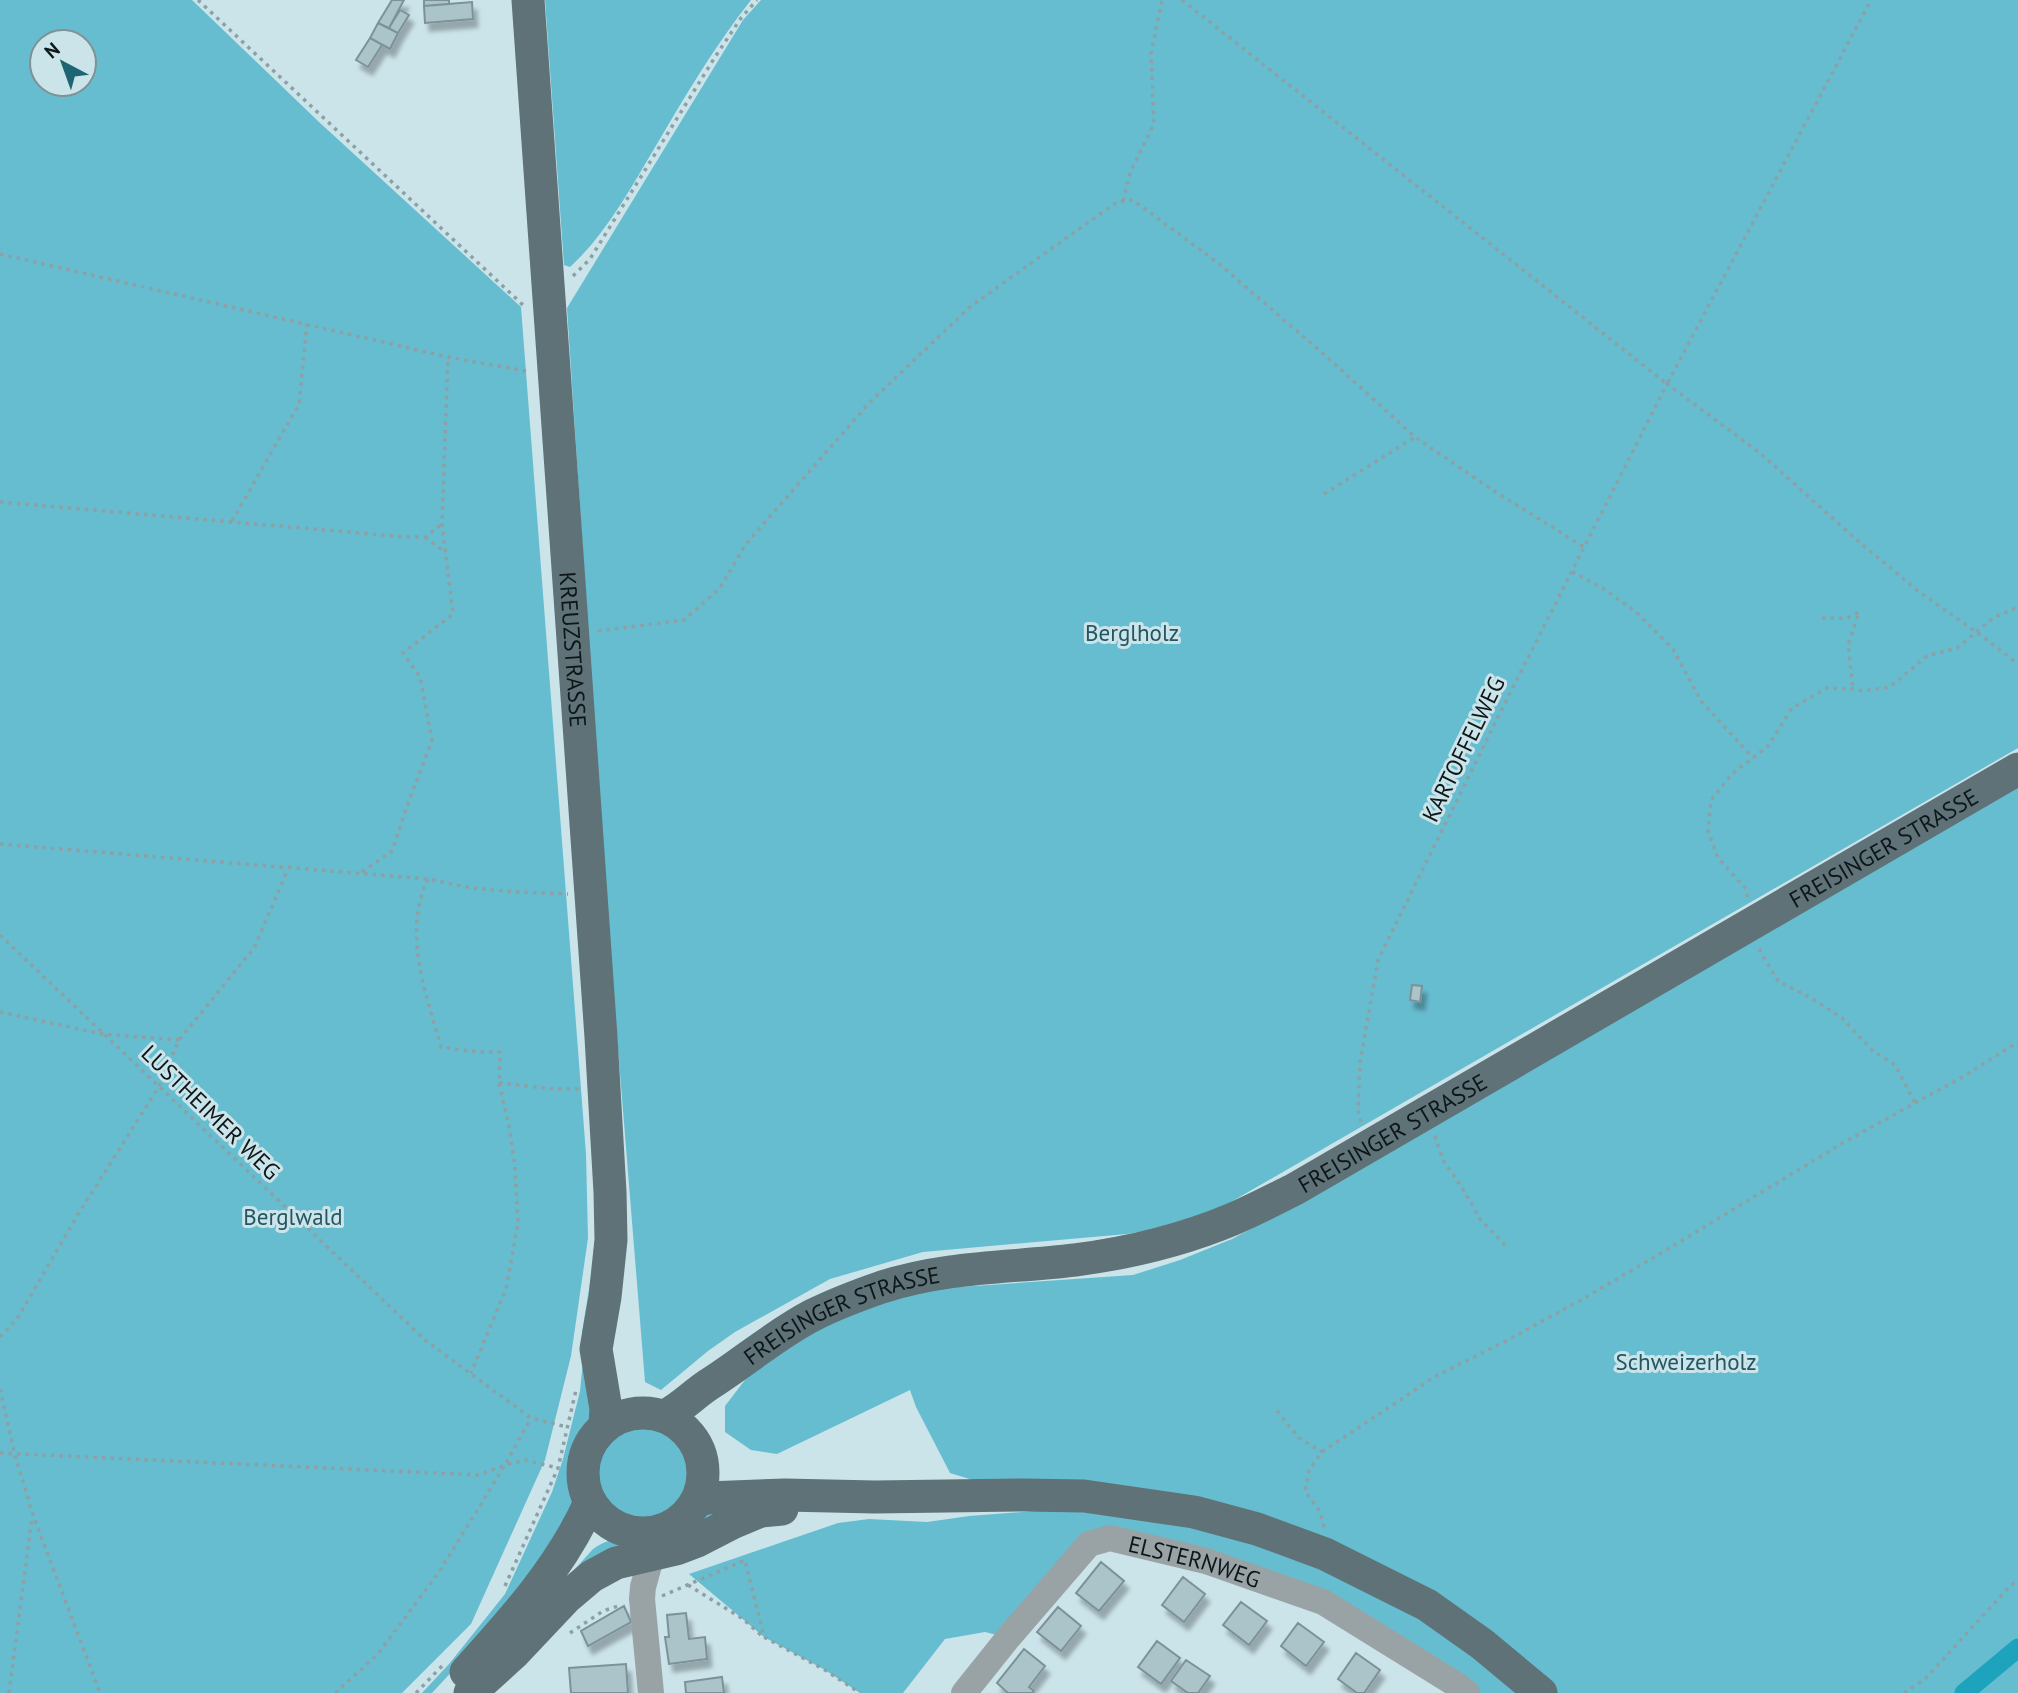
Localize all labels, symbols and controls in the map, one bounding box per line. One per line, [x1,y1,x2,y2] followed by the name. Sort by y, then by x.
[28,28,98,98] north arrow
[39,37,64,63] text: N
[554,571,594,728] street label: KREUZSTRASSE
[1085,618,1179,647] park label: Berglholz
[1415,672,1511,826] street label: KARTOFFELWEG
[1784,781,1983,913] street label: FREISINGER STRASSE
[136,1038,286,1186] street label: LUSTHEIMER WEG
[1292,1066,1492,1199] street label: FREISINGER STRASSE
[243,1202,343,1231] park label: Berglwald
[737,1259,942,1371] street label: FREISINGER STRASSE
[1616,1347,1757,1376] park label: Schweizerholz
[1126,1528,1265,1594] street label: ELSTERNWEG

